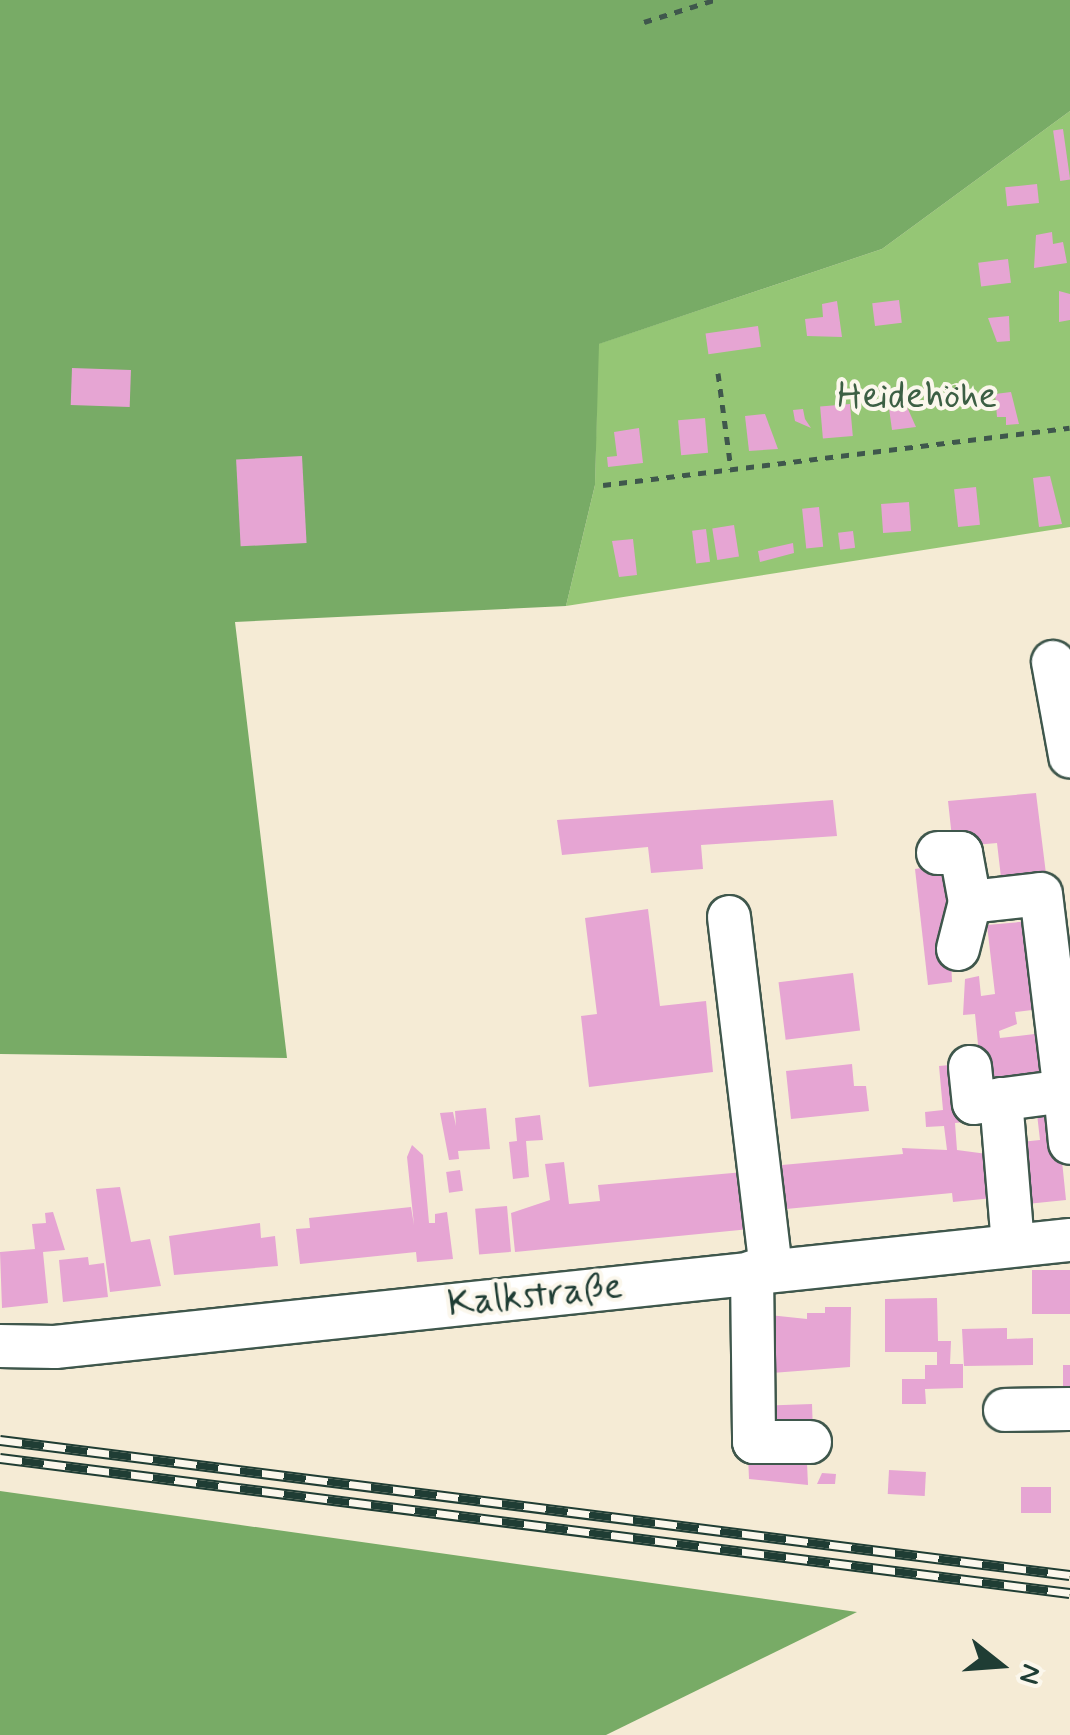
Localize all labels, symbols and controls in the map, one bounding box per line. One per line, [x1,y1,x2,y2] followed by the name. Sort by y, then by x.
[837,374,997,420] park label: Heidehöhe
[445,1264,625,1328] street label: Kalkstraße
[950,1615,1050,1715] north arrow
[1009,1660,1050,1688] text: N

